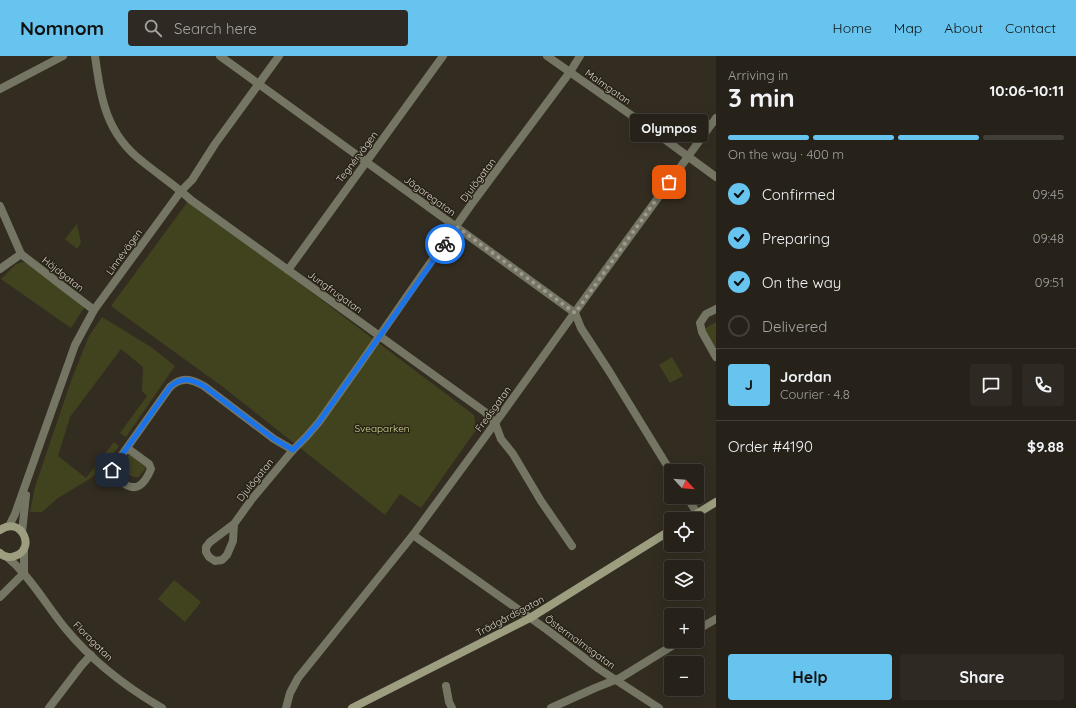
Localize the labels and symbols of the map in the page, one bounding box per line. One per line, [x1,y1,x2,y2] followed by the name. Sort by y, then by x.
[582,66,634,108] street label: Malmgatan
[630,114,708,142] callout: Olympos
[333,129,381,185] street label: Tegnérvägen
[457,156,499,204] street label: Djulögatan
[652,165,686,199] pin
[402,173,458,219] street label: Jägaregatan
[425,224,465,264] courier
[103,227,145,277] street label: Linnévägen
[40,254,86,294] street label: Höjdgatan
[305,268,365,316] street label: Jungfrugatan
[472,384,514,434] street label: Fredsgatan
[354,422,410,435] park label: Sveaparken
[95,453,129,487] pin
[234,456,276,504] street label: Djulögatan
[664,464,704,504] north arrow
[474,593,546,639] street label: Trädgårdsgatan
[542,612,618,672] street label: Östermalmsgatan
[70,618,116,664] street label: Floragatan

